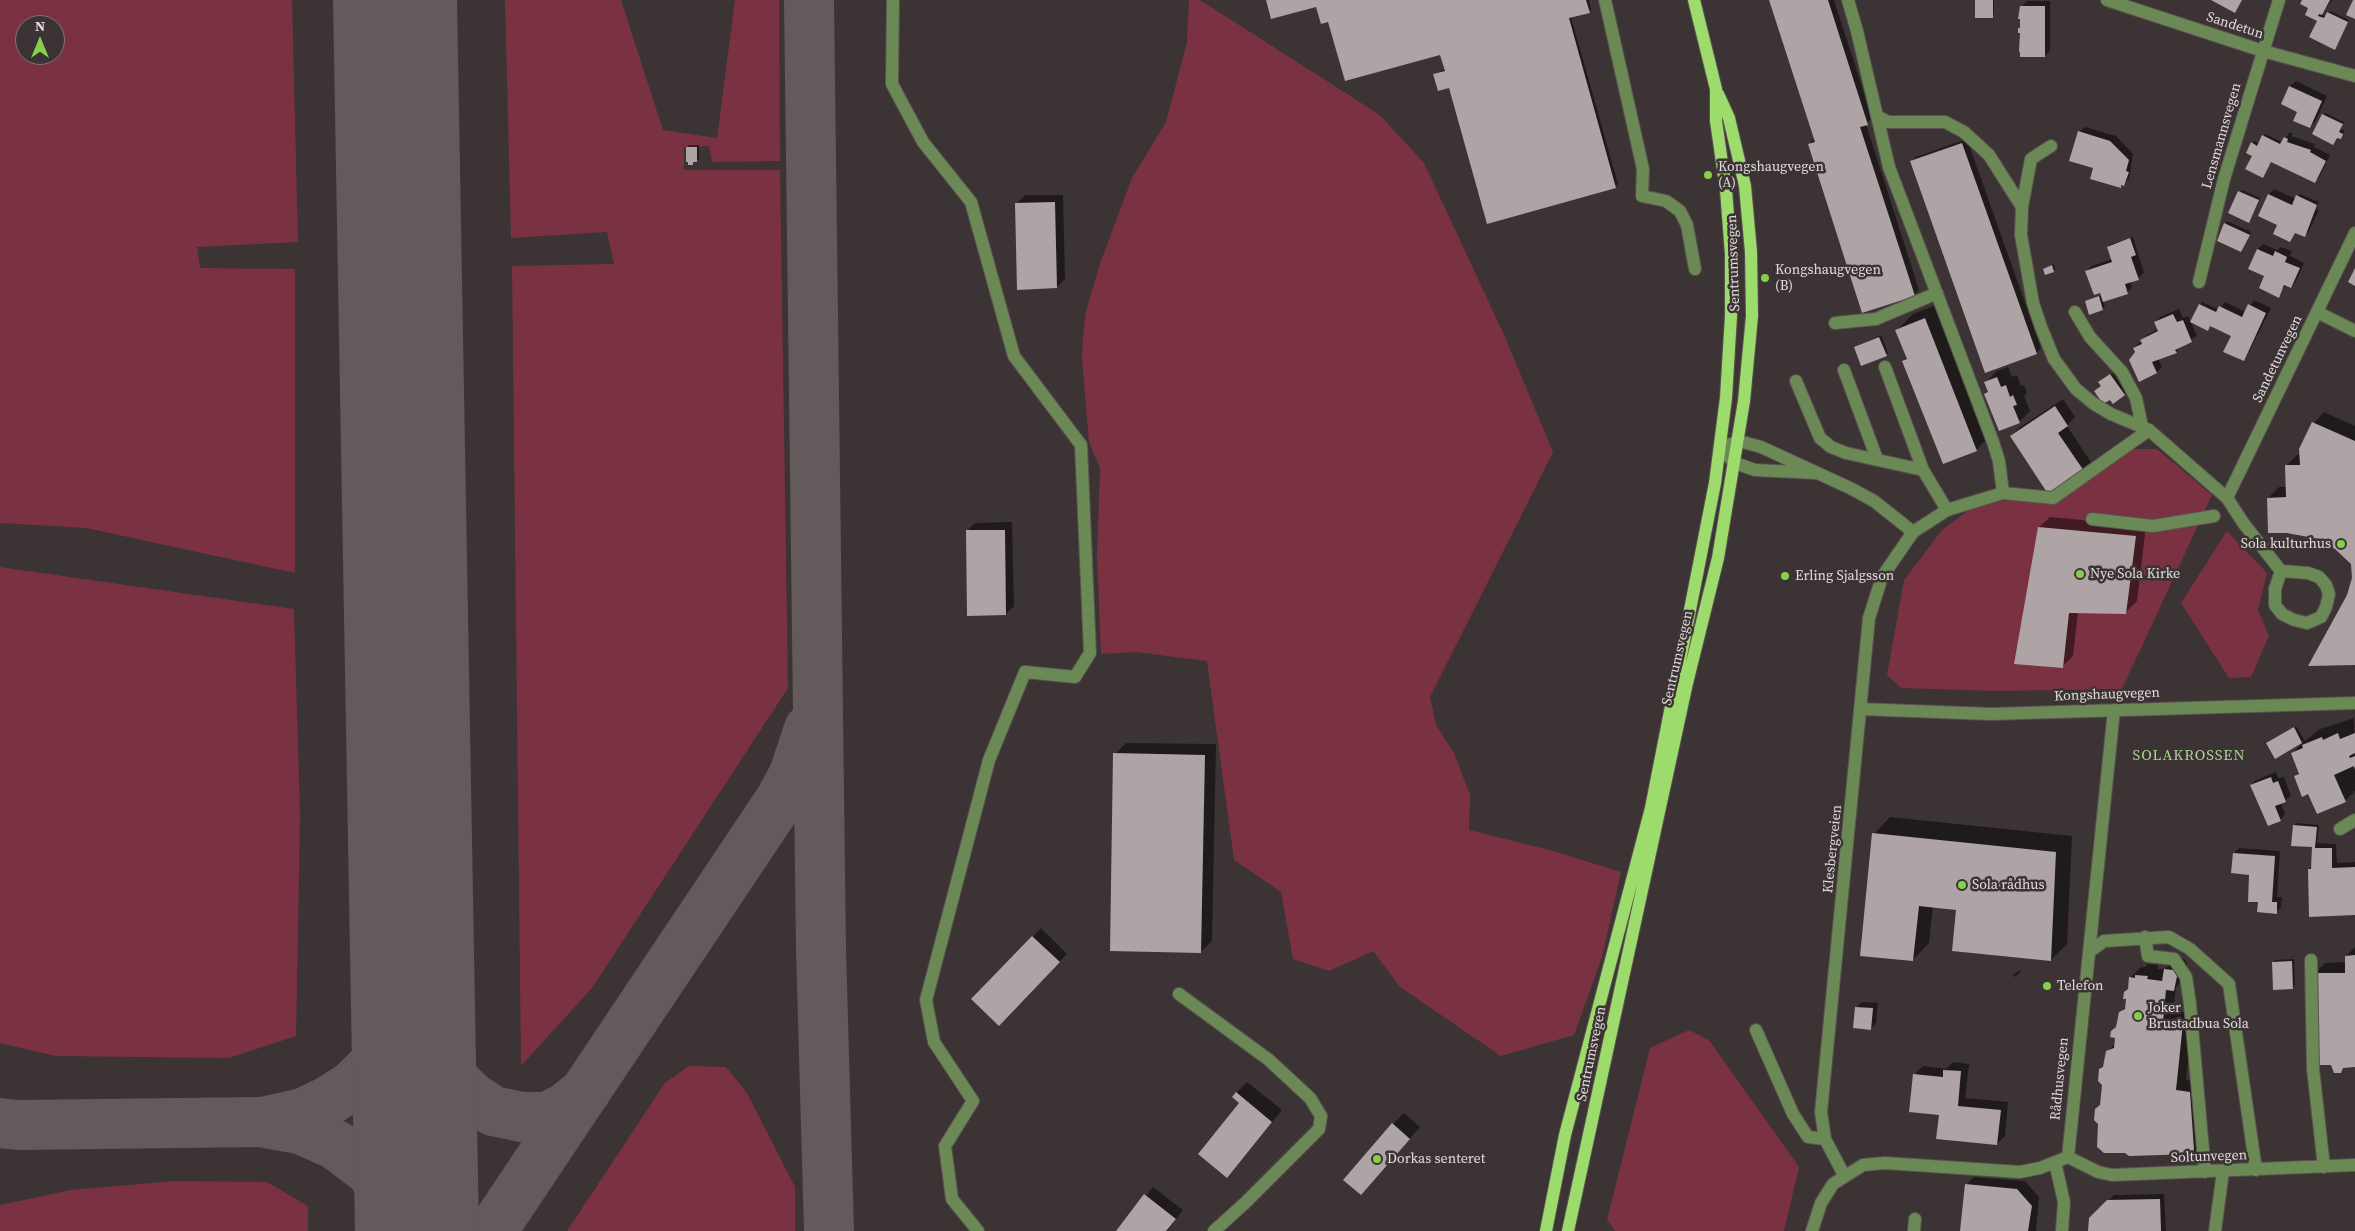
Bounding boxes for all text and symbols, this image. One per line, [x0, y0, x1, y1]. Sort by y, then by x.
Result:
street label: Sandetun [2204, 9, 2266, 43]
north arrow [15, 15, 65, 65]
text: N [35, 16, 45, 36]
street label: Lensmannsvegen [2199, 81, 2245, 191]
place label: Kongshaugvegen (A) [1718, 159, 1824, 192]
marker: Kongshaugvegen (A) [1702, 169, 1714, 181]
street label: Sentrumsvegen [1724, 214, 1744, 312]
place label: Kongshaugvegen (B) [1775, 262, 1881, 294]
marker: Kongshaugvegen (B) [1759, 272, 1771, 284]
street label: Sandetunvegen [2250, 313, 2306, 405]
place label: Sola kulturhus [2241, 536, 2331, 552]
marker: Sola kulturhus [2335, 538, 2347, 550]
place label: Nye Sola Kirke [2090, 566, 2180, 582]
place label: Erling Sjalgsson [1795, 568, 1894, 584]
marker: Nye Sola Kirke [2074, 568, 2086, 580]
marker: Erling Sjalgsson [1779, 570, 1791, 582]
street label: Sentrumsvegen [1659, 609, 1697, 707]
street label: Kongshaugvegen [2054, 685, 2160, 705]
district label: SOLAKROSSEN [2131, 747, 2247, 765]
street label: Klesbergveien [1820, 804, 1846, 894]
place label: Sola rådhus [1972, 877, 2045, 893]
marker: Sola rådhus [1956, 879, 1968, 891]
place label: Telefon [2057, 978, 2104, 994]
marker: Telefon [2041, 980, 2053, 992]
place label: Joker Brustadbua Sola [2148, 1000, 2249, 1032]
street label: Sentrumsvegen [1574, 1005, 1610, 1103]
marker: Joker Brustadbua Sola [2132, 1010, 2144, 1022]
street label: Rådhusvegen [2047, 1037, 2073, 1121]
street label: Soltunvegen [2171, 1147, 2247, 1167]
place label: Dorkas senteret [1387, 1151, 1485, 1167]
marker: Dorkas senteret [1371, 1153, 1383, 1165]

